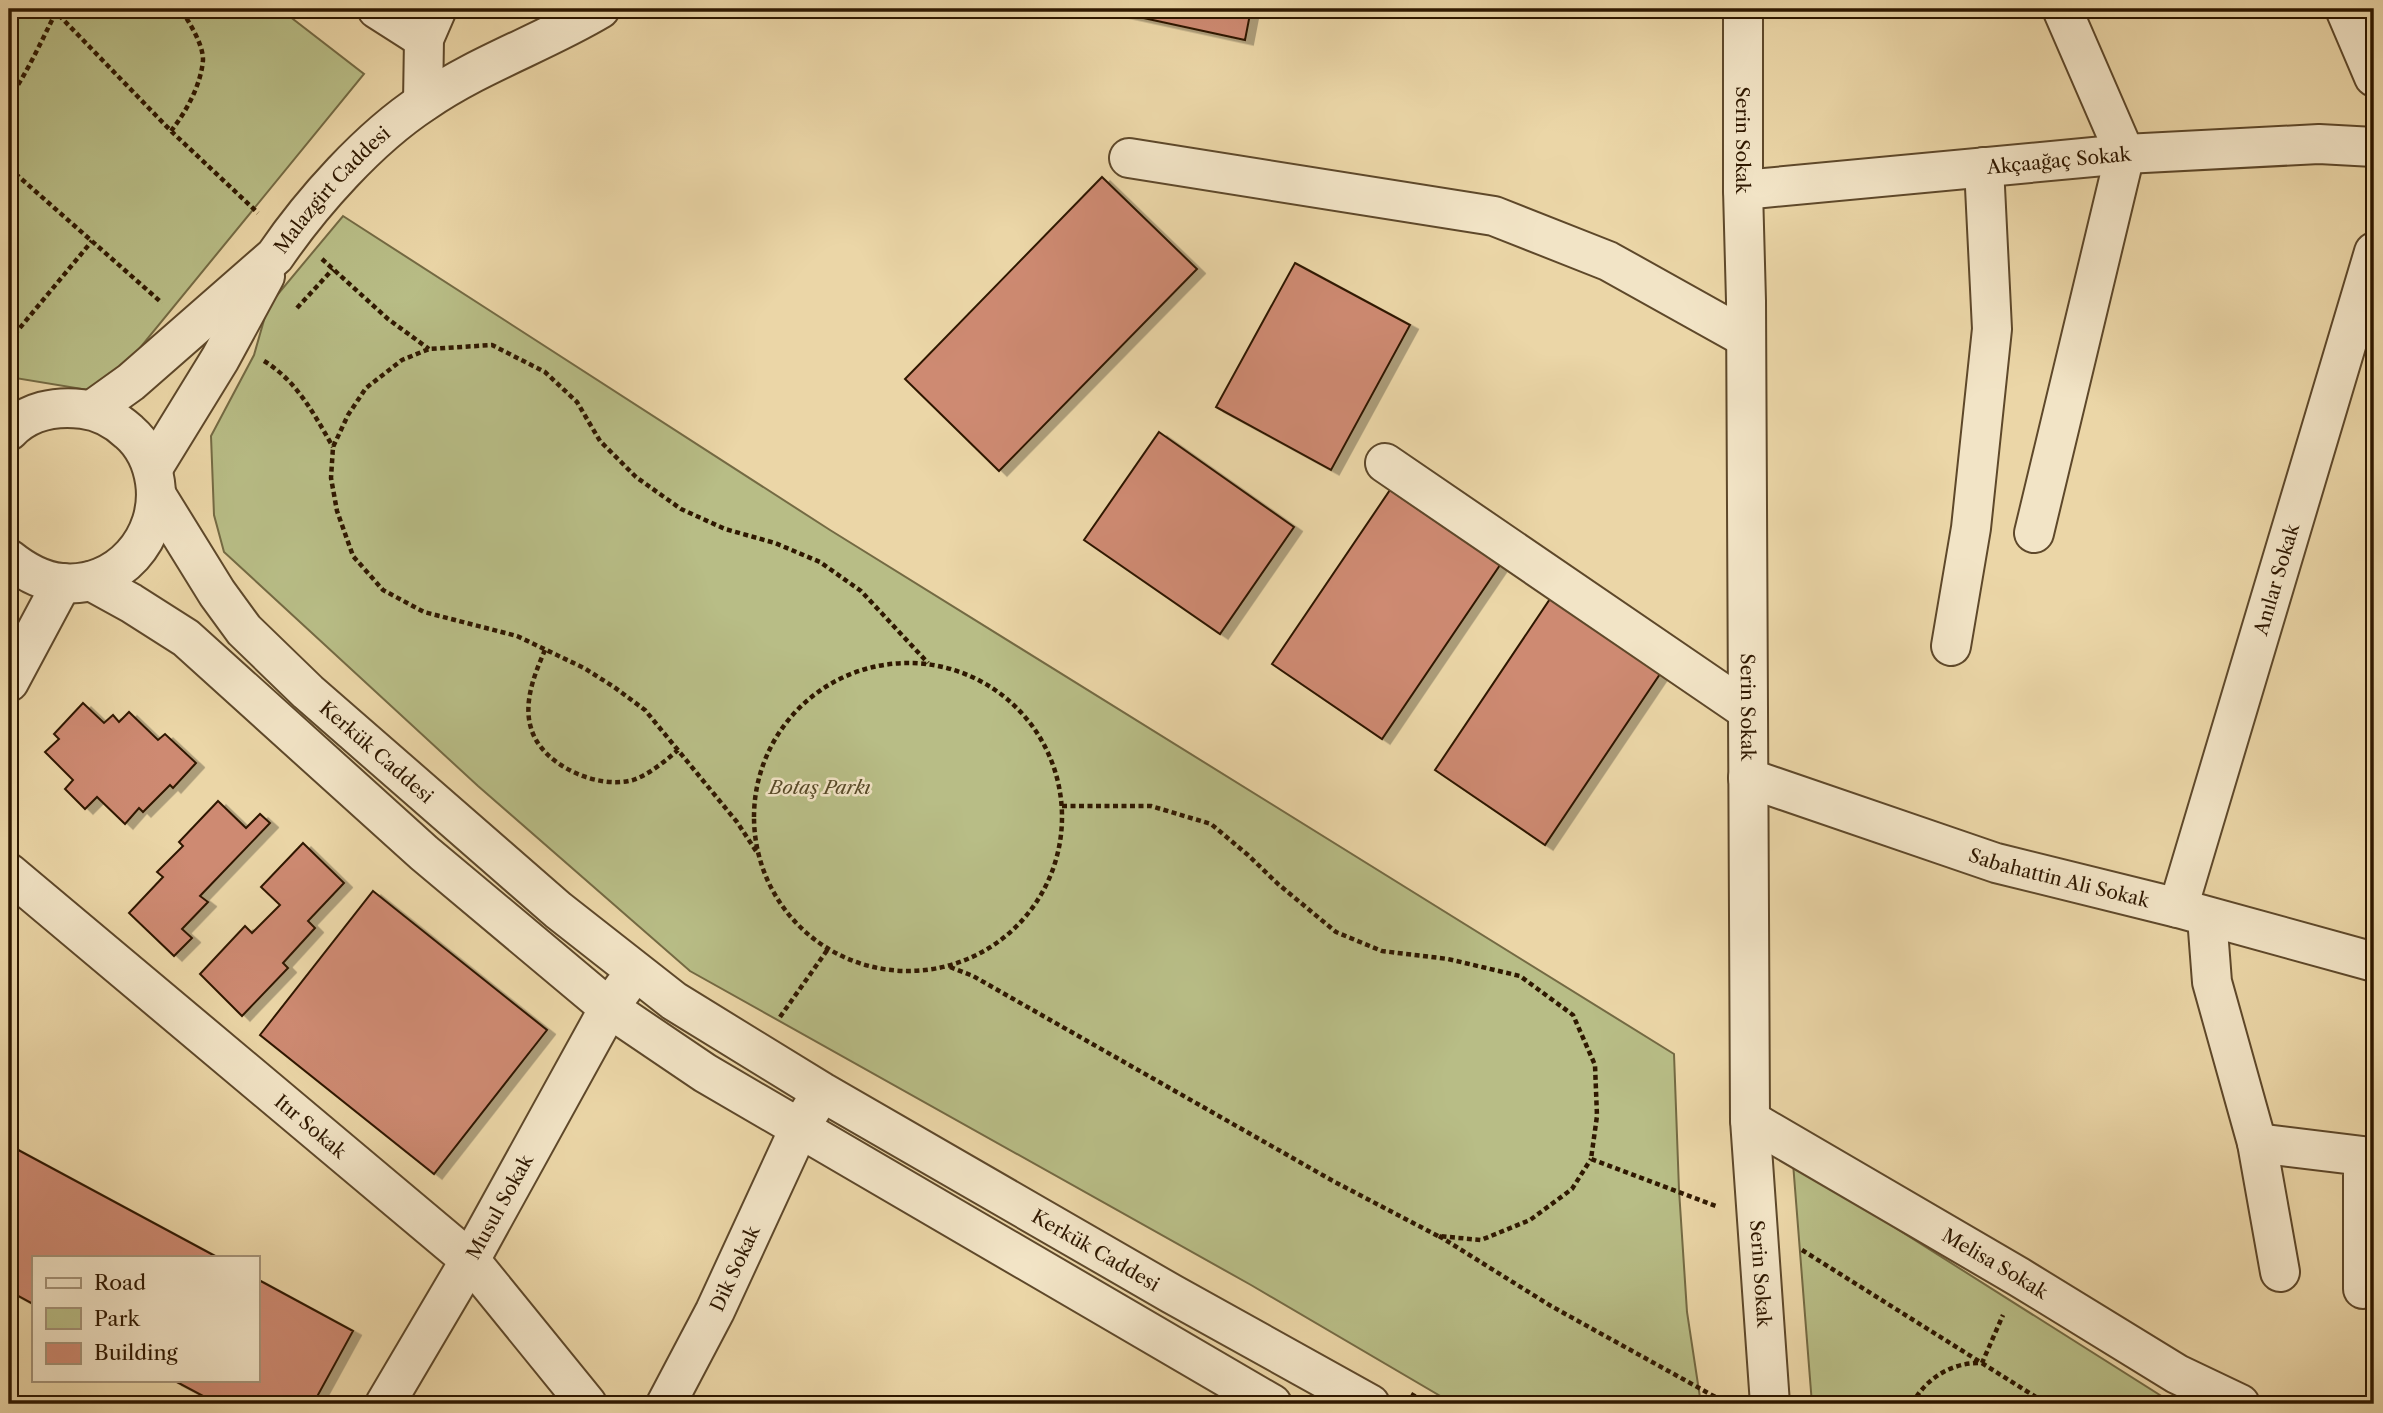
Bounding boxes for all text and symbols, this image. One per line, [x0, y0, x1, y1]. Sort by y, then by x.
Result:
street label: Serin Sokak [1731, 86, 1754, 195]
street label: Malazgirt Caddesi [269, 121, 395, 258]
street label: Akçaağaç Sokak [1985, 142, 2133, 179]
street label: Anılar Sokak [2249, 520, 2304, 639]
street label: Serin Sokak [1736, 653, 1759, 762]
street label: Kerkük Caddesi [315, 696, 438, 808]
park label: Botaş Parkı [767, 776, 871, 799]
street label: Sabahattin Ali Sokak [1966, 844, 2153, 913]
street label: Itır Sokak [270, 1090, 352, 1164]
street label: Musul Sokak [462, 1150, 538, 1263]
street label: Kerkük Caddesi [1028, 1205, 1164, 1296]
street label: Serin Sokak [1745, 1219, 1776, 1329]
street label: Dik Sokak [705, 1221, 765, 1315]
street label: Melisa Sokak [1938, 1224, 2053, 1304]
legend [32, 1256, 259, 1382]
text: Road [94, 1270, 146, 1295]
text: Park [94, 1306, 140, 1331]
text: Building [94, 1340, 179, 1365]

